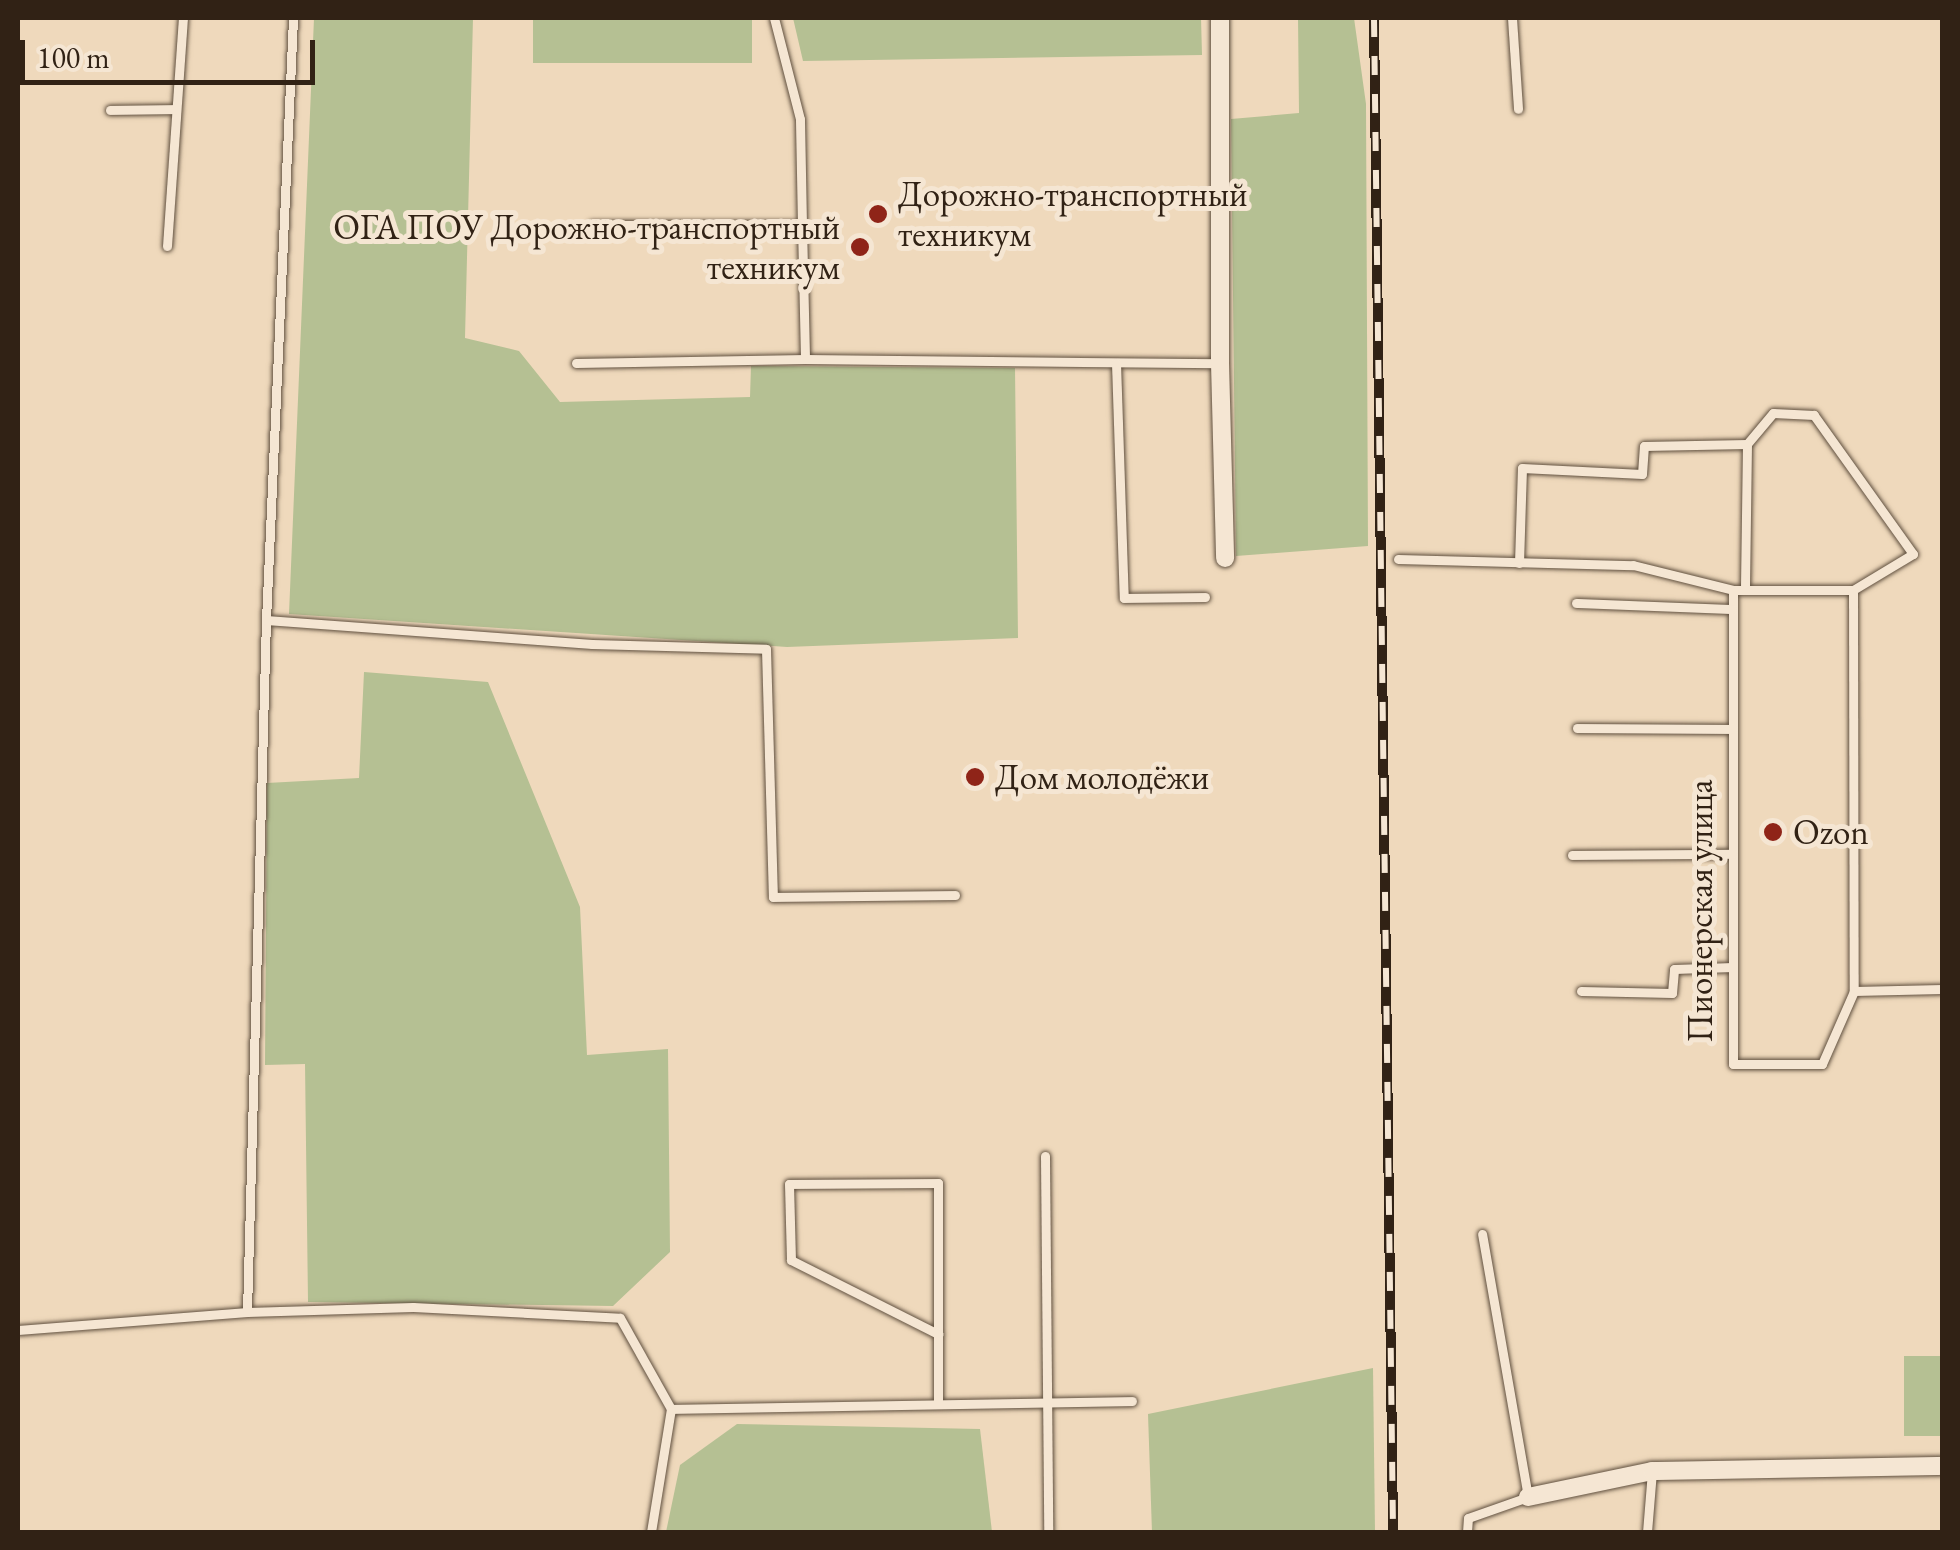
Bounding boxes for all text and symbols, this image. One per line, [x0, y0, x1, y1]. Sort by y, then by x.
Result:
scale bar [25, 20, 320, 82]
text: 100 m [37, 38, 110, 77]
place label: Дорожно-транспортный техникум [898, 173, 1248, 255]
marker: Дорожно-транспортный техникум [867, 203, 889, 225]
place label: ОГА ПОУ Дорожно-транспортный техникум [333, 206, 840, 288]
marker: ОГА ПОУ Дорожно-транспортный техникум [849, 236, 871, 258]
place label: Дом молодёжи [995, 756, 1209, 798]
marker: Дом молодёжи [964, 766, 986, 788]
street label: Пионерская улица [1679, 779, 1721, 1043]
place label: Ozon [1793, 811, 1869, 853]
marker: Ozon [1762, 821, 1784, 843]

